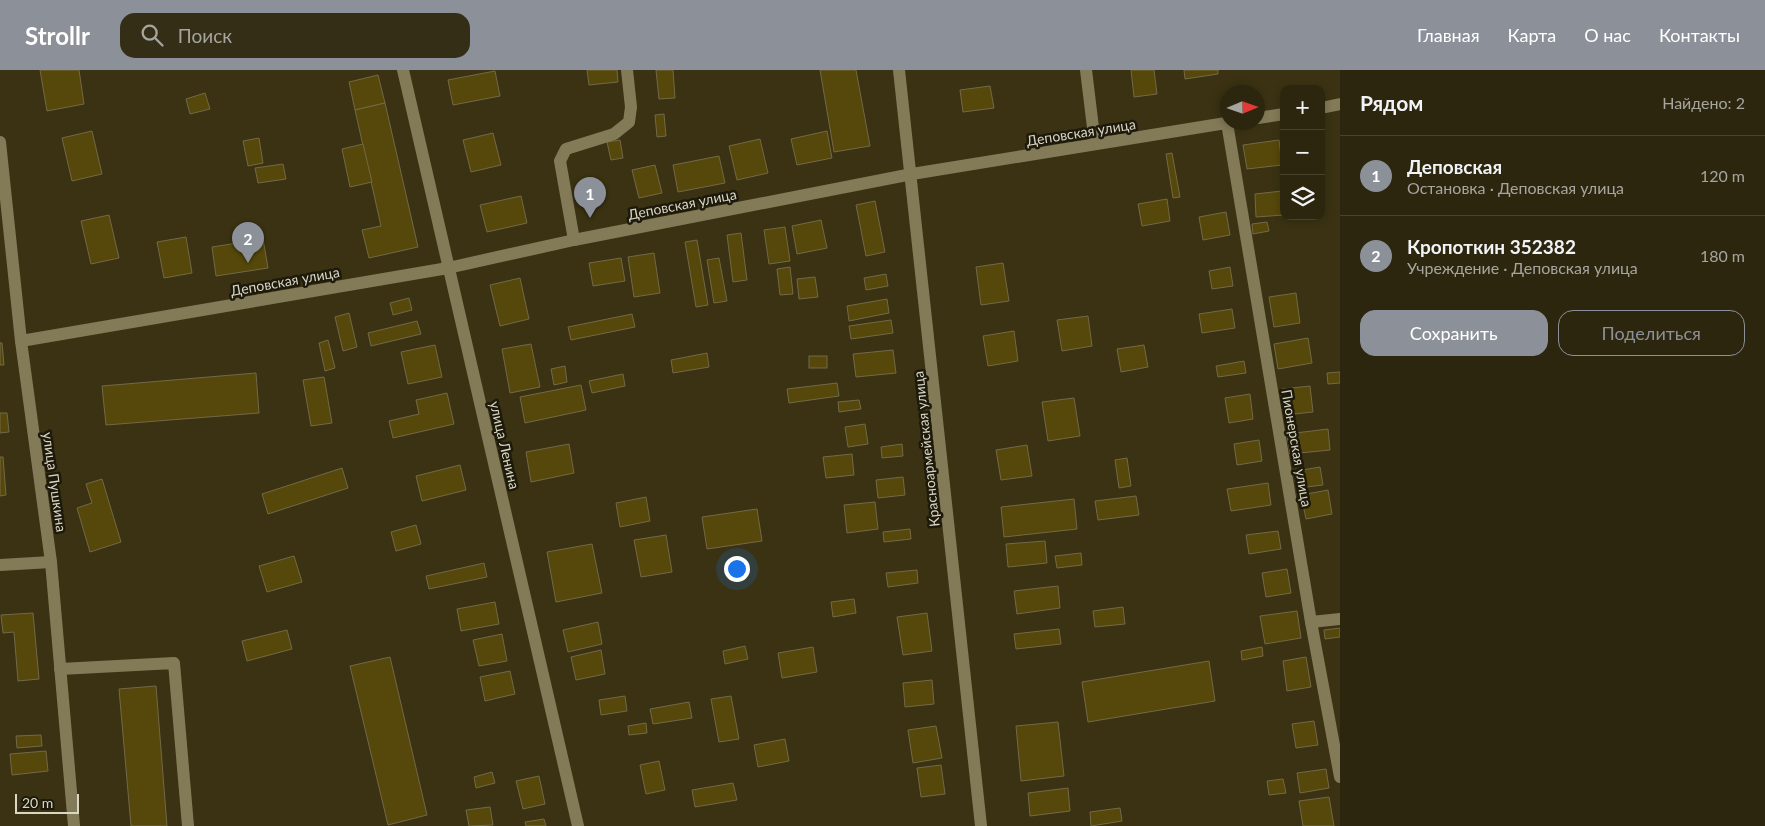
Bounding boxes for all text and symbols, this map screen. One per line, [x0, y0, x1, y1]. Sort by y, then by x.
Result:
search box [120, 13, 470, 58]
text: Strollr [25, 21, 90, 50]
icon: search [138, 21, 166, 49]
text: Поиск [178, 24, 232, 47]
text: Главная [1417, 24, 1480, 46]
text: Карта [1508, 24, 1556, 46]
text: О нас [1584, 24, 1631, 46]
text: Контакты [1659, 24, 1740, 46]
north arrow [1220, 85, 1265, 130]
map controls [1280, 85, 1325, 220]
button: + [1280, 85, 1325, 130]
text: Рядом [1360, 90, 1423, 115]
text: Найдено: 2 [1662, 93, 1745, 112]
street label: Деповская улица [1025, 115, 1137, 149]
button: − [1280, 130, 1325, 175]
text: Деповская [1407, 155, 1502, 178]
text: 1 [1371, 166, 1381, 185]
text: 120 m [1700, 166, 1745, 185]
button: layers [1280, 175, 1325, 220]
pin: 1 [574, 177, 606, 218]
text: Остановка · Деповская улица [1407, 178, 1624, 197]
street label: Деповская улица [626, 185, 738, 223]
pin: 2 [232, 222, 264, 263]
text: Кропоткин 352382 [1407, 235, 1576, 258]
text: 2 [1371, 246, 1381, 265]
text: 180 m [1700, 246, 1745, 265]
text: Учреждение · Деповская улица [1407, 258, 1638, 277]
street label: Деповская улица [229, 263, 341, 299]
button: Сохранить [1360, 310, 1548, 356]
button: Поделиться [1558, 310, 1745, 356]
street label: Красноармейская улица [909, 370, 943, 528]
street label: Пионерская улица [1278, 388, 1316, 508]
street label: улица Ленина [487, 399, 523, 491]
street label: улица Пушкина [40, 431, 70, 533]
your location [724, 556, 750, 582]
scale bar [15, 791, 79, 814]
text: 20 m [22, 794, 53, 811]

